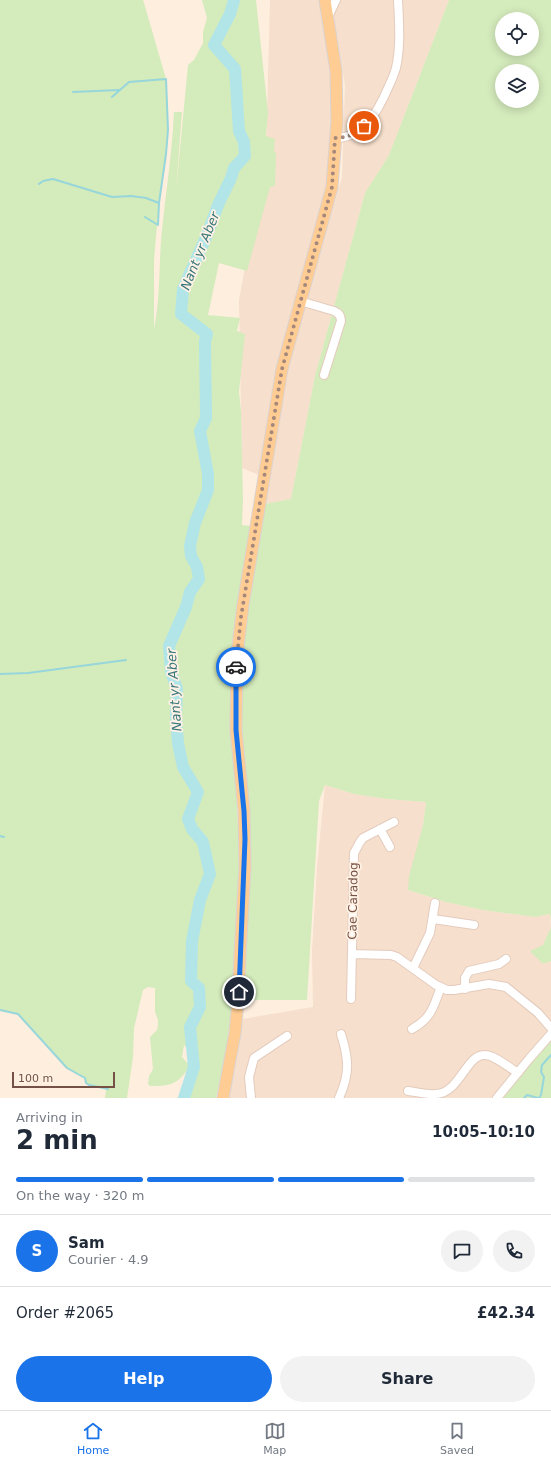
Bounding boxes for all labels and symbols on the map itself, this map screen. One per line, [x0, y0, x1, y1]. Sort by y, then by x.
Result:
pin [347, 109, 381, 143]
water label: Nant yr Aber [178, 208, 223, 292]
water label: Nant yr Aber [164, 647, 184, 732]
courier [216, 647, 256, 687]
street label: Cae Caradog [345, 862, 361, 940]
pin [222, 975, 256, 1009]
scale bar [12, 1070, 115, 1089]

